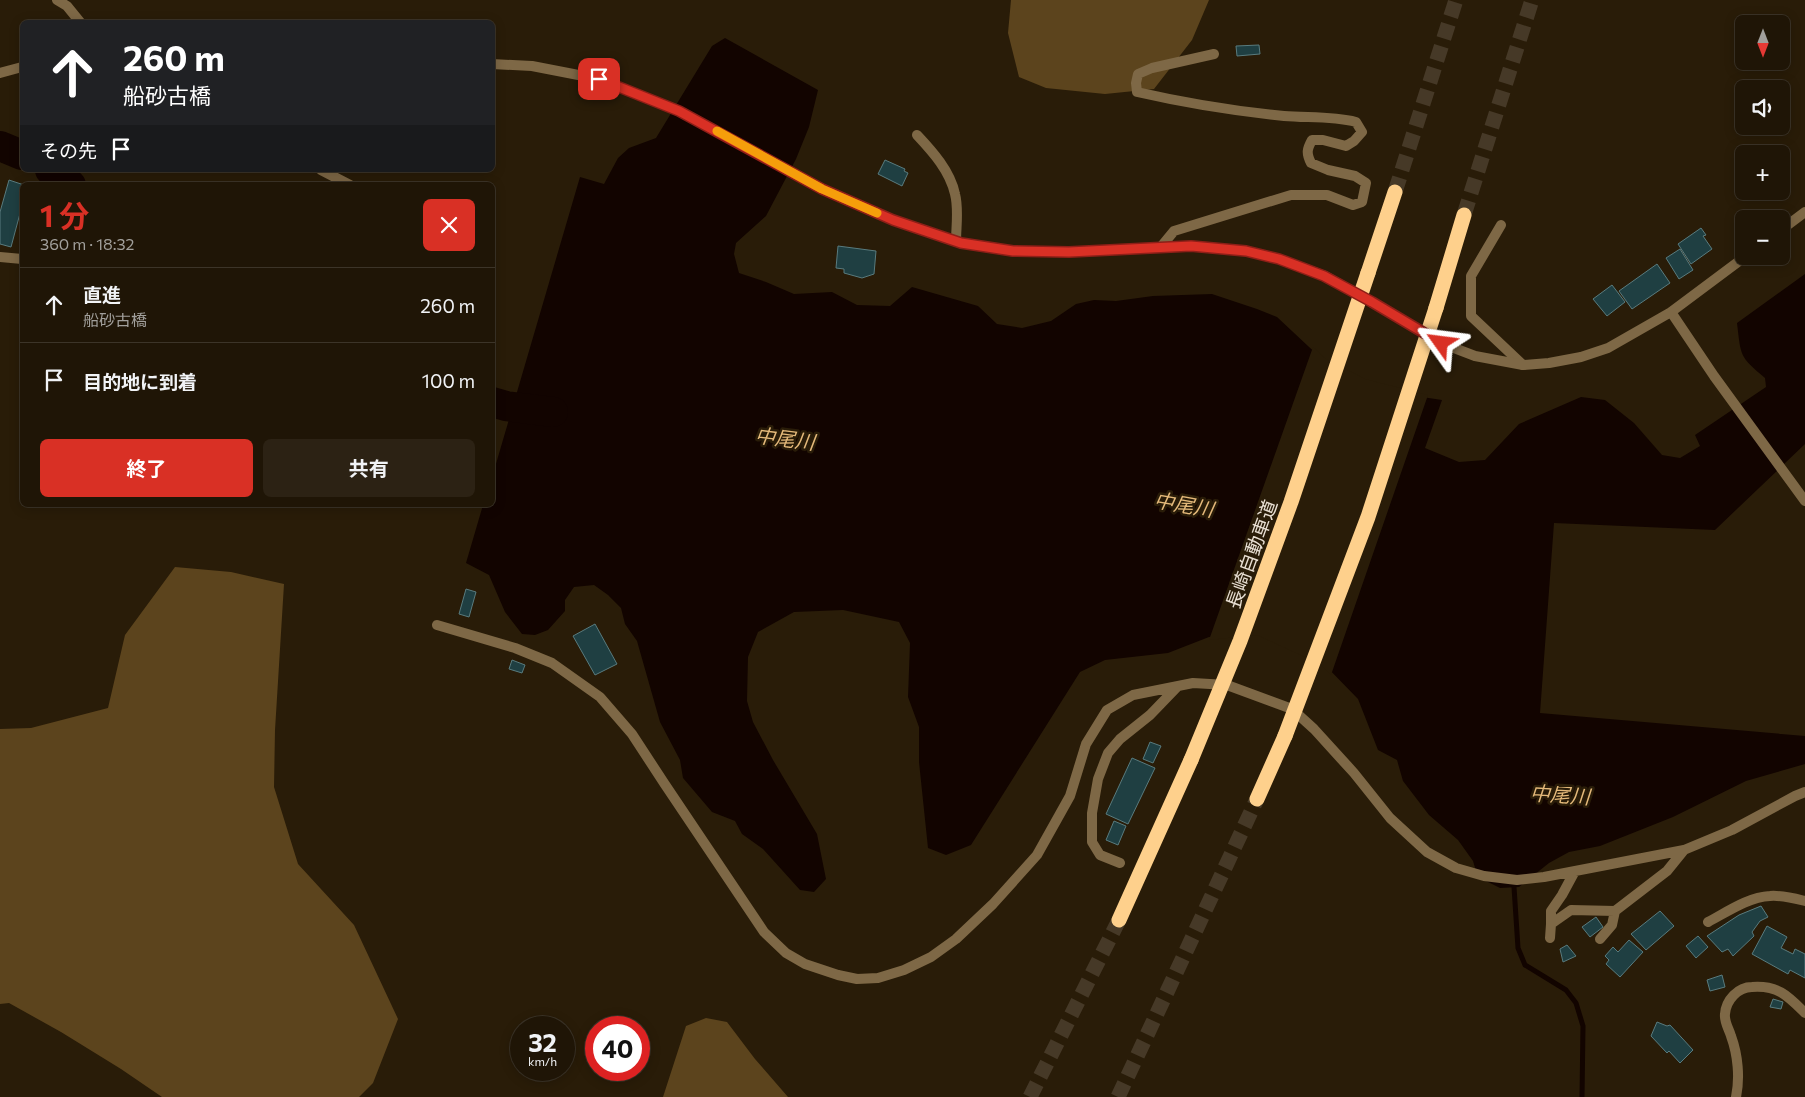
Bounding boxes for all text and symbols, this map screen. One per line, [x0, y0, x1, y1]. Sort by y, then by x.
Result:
north arrow [1735, 15, 1790, 70]
map controls [1735, 15, 1790, 265]
text: 260 m [123, 35, 225, 78]
icon: ahead [40, 40, 105, 105]
pin [578, 58, 620, 100]
icon: arrive [585, 65, 613, 93]
button: sound [1735, 80, 1790, 135]
text: 船砂古橋 [123, 82, 211, 109]
icon: arrive [107, 135, 135, 163]
text: その先 [40, 139, 97, 162]
button: + [1735, 145, 1790, 200]
text: 1 分 [40, 196, 89, 233]
button: close [423, 199, 475, 251]
button: − [1735, 210, 1790, 265]
text: 360 m · 18:32 [40, 234, 135, 253]
text: 直進 [83, 283, 121, 306]
icon: ahead [40, 291, 68, 319]
text: 260 m [420, 294, 475, 317]
text: 船砂古橋 [83, 310, 147, 329]
position arrow [1414, 316, 1466, 368]
icon: arrive [40, 366, 68, 394]
text: 100 m [422, 369, 475, 392]
text: 目的地に到着 [83, 370, 197, 393]
water label: 中尾川 [754, 422, 818, 454]
button: 終了 [40, 439, 253, 497]
button: 共有 [263, 439, 475, 497]
water label: 中尾川 [1152, 487, 1218, 521]
street label: 長崎自動車道 [1221, 496, 1281, 612]
water label: 中尾川 [1529, 780, 1593, 808]
speed limit sign: 40 [585, 1016, 650, 1081]
text: 32 [528, 1027, 557, 1057]
text: km/h [528, 1054, 557, 1068]

